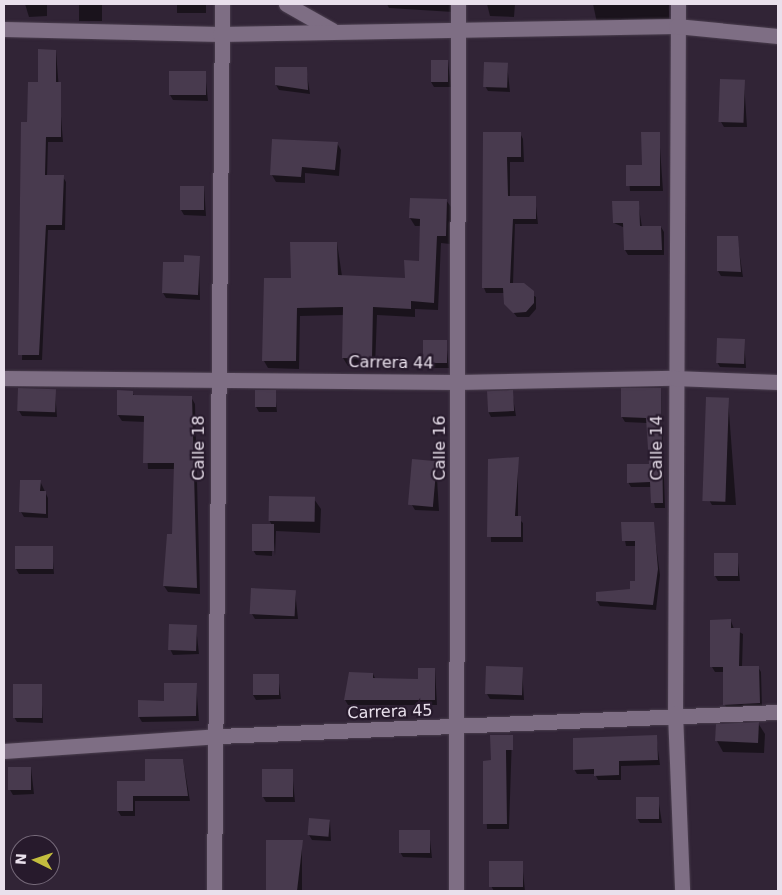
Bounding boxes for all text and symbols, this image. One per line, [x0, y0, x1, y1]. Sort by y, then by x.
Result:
street label: Carrera 44 [348, 353, 434, 373]
street label: Calle 18 [189, 415, 209, 481]
street label: Calle 16 [430, 415, 450, 481]
street label: Calle 14 [647, 415, 667, 481]
street label: Carrera 45 [347, 701, 433, 723]
north arrow [10, 835, 60, 885]
text: N [13, 853, 29, 865]

